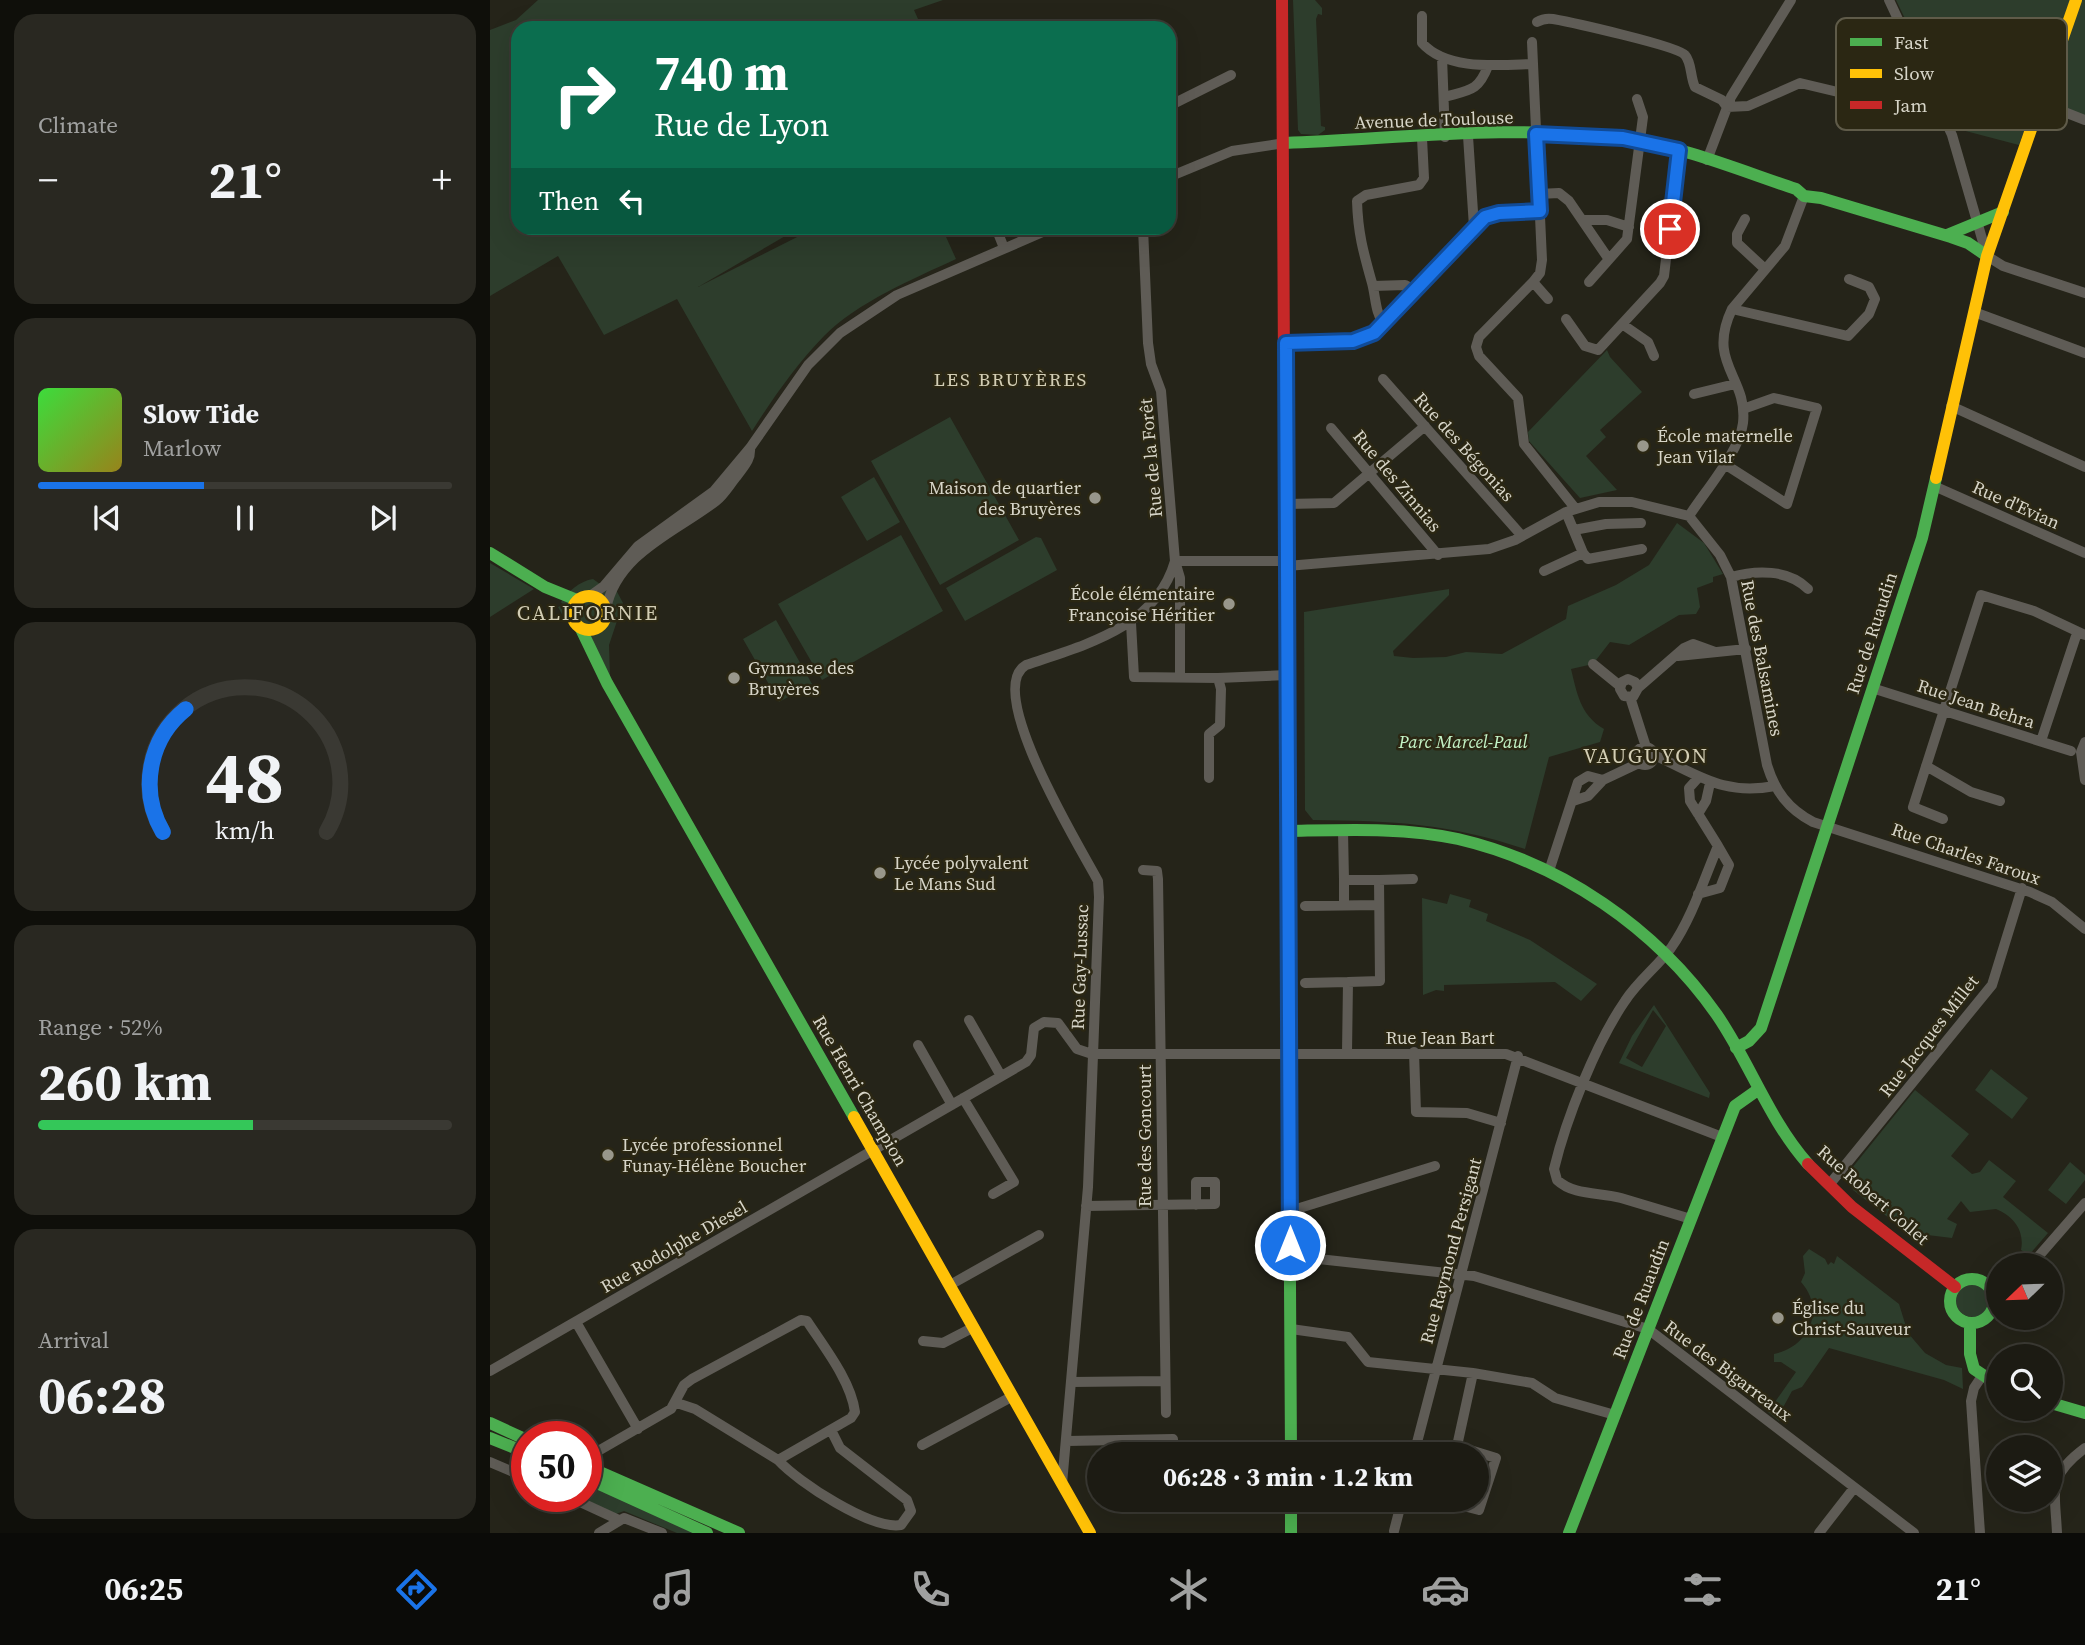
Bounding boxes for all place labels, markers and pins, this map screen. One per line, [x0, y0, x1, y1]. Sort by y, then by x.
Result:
pin [1640, 199, 1700, 259]
place label: École maternelle Jean Vilar [1656, 423, 1793, 469]
marker: École maternelle Jean Vilar [1635, 438, 1651, 454]
place label: Maison de quartier des Bruyères [929, 475, 1081, 521]
marker: Maison de quartier des Bruyères [1087, 490, 1103, 506]
place label: École élémentaire Françoise Héritier [1068, 581, 1215, 627]
marker: École élémentaire Françoise Héritier [1221, 596, 1237, 612]
place label: Gymnase des Bruyères [748, 655, 854, 701]
marker: Gymnase des Bruyères [726, 670, 742, 686]
place label: Lycée polyvalent Le Mans Sud [894, 850, 1028, 896]
marker: Lycée polyvalent Le Mans Sud [872, 865, 888, 881]
place label: Lycée professionnel Funay-Hélène Boucher [622, 1132, 807, 1178]
marker: Lycée professionnel Funay-Hélène Boucher [600, 1147, 616, 1163]
place label: Église du Christ-Sauveur [1792, 1295, 1911, 1341]
marker: Église du Christ-Sauveur [1770, 1310, 1786, 1326]

